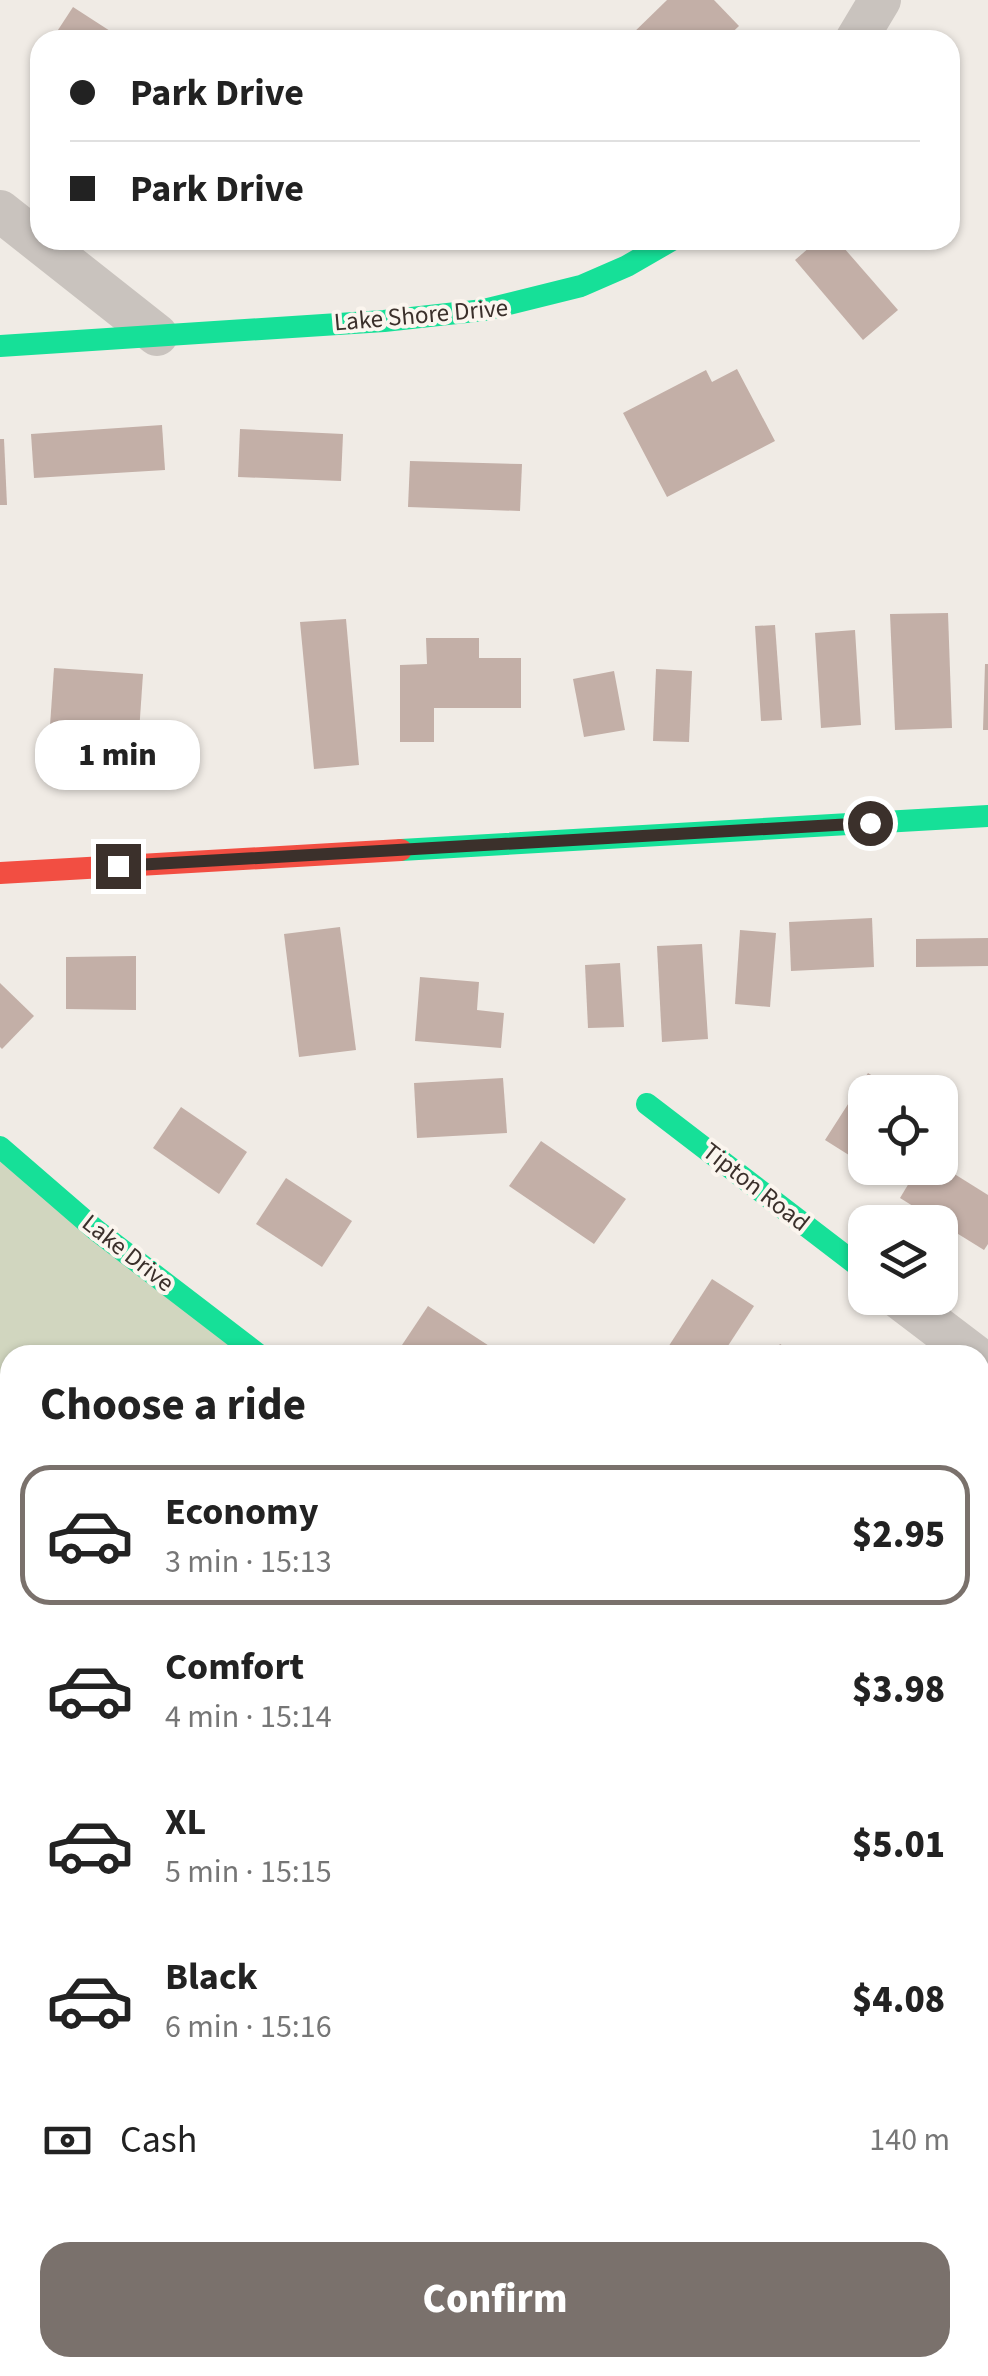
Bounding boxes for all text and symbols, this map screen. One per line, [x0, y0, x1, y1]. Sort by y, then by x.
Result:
text: Park Drive [130, 66, 304, 120]
text: Park Drive [130, 162, 304, 216]
street label: Lake Shore Drive [332, 289, 510, 341]
callout: 1 min [36, 721, 200, 791]
text: 1 min [78, 732, 157, 778]
route start [848, 801, 893, 846]
route end [96, 844, 141, 889]
map controls [848, 1075, 958, 1315]
button: locate [848, 1075, 958, 1185]
street label: Tipton Road [695, 1134, 817, 1240]
street label: Lake Drive [74, 1205, 182, 1301]
button: layers [848, 1205, 958, 1315]
text: Choose a ride [40, 1373, 306, 1437]
text: Economy [165, 1485, 318, 1539]
icon: car [45, 1490, 135, 1580]
text: $2.95 [852, 1508, 945, 1562]
text: 3 min · 15:13 [165, 1539, 332, 1585]
text: Comfort [165, 1640, 304, 1694]
icon: car [45, 1645, 135, 1735]
text: $3.98 [852, 1663, 945, 1717]
text: 4 min · 15:14 [165, 1694, 332, 1740]
text: XL [165, 1795, 206, 1849]
icon: car [45, 1800, 135, 1890]
text: $5.01 [852, 1818, 945, 1872]
text: 5 min · 15:15 [165, 1849, 332, 1895]
text: Black [165, 1950, 258, 2004]
icon: car [45, 1955, 135, 2045]
text: $4.08 [852, 1973, 945, 2027]
text: 6 min · 15:16 [165, 2004, 332, 2050]
icon: cash [40, 2113, 95, 2168]
text: Cash [120, 2113, 197, 2167]
text: 140 m [869, 2117, 950, 2163]
button: Confirm [40, 2242, 950, 2357]

